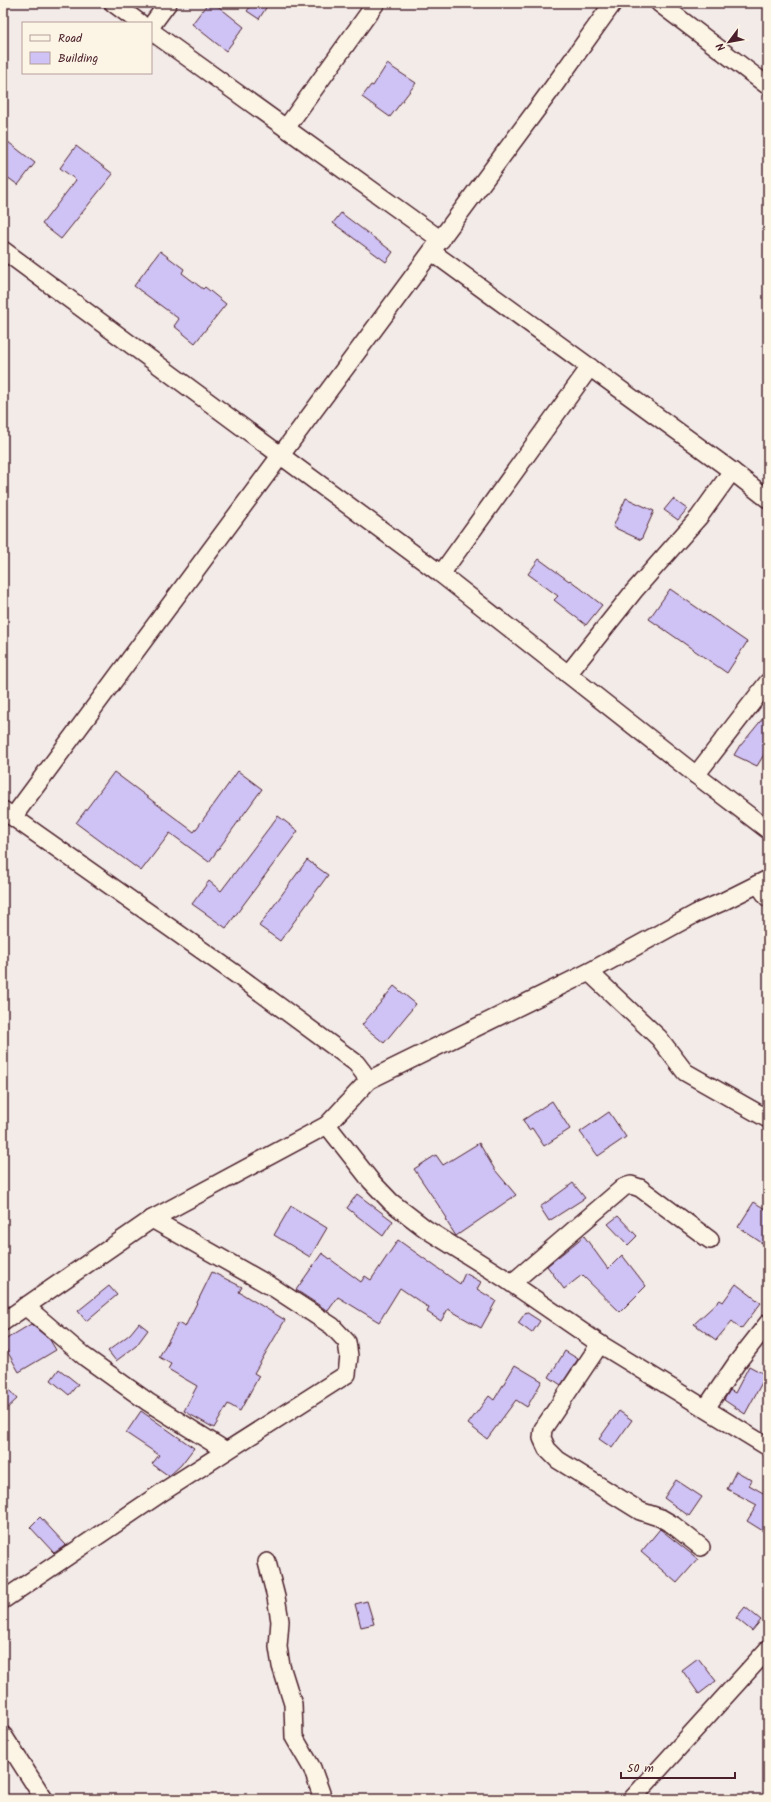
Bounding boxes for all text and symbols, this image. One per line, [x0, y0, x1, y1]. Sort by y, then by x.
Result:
legend [22, 22, 152, 74]
north arrow [709, 22, 749, 62]
text: Road [58, 29, 83, 48]
text: N [712, 39, 731, 54]
text: Building [58, 49, 98, 68]
scale bar [621, 1754, 735, 1780]
text: 50 m [627, 1759, 654, 1778]

